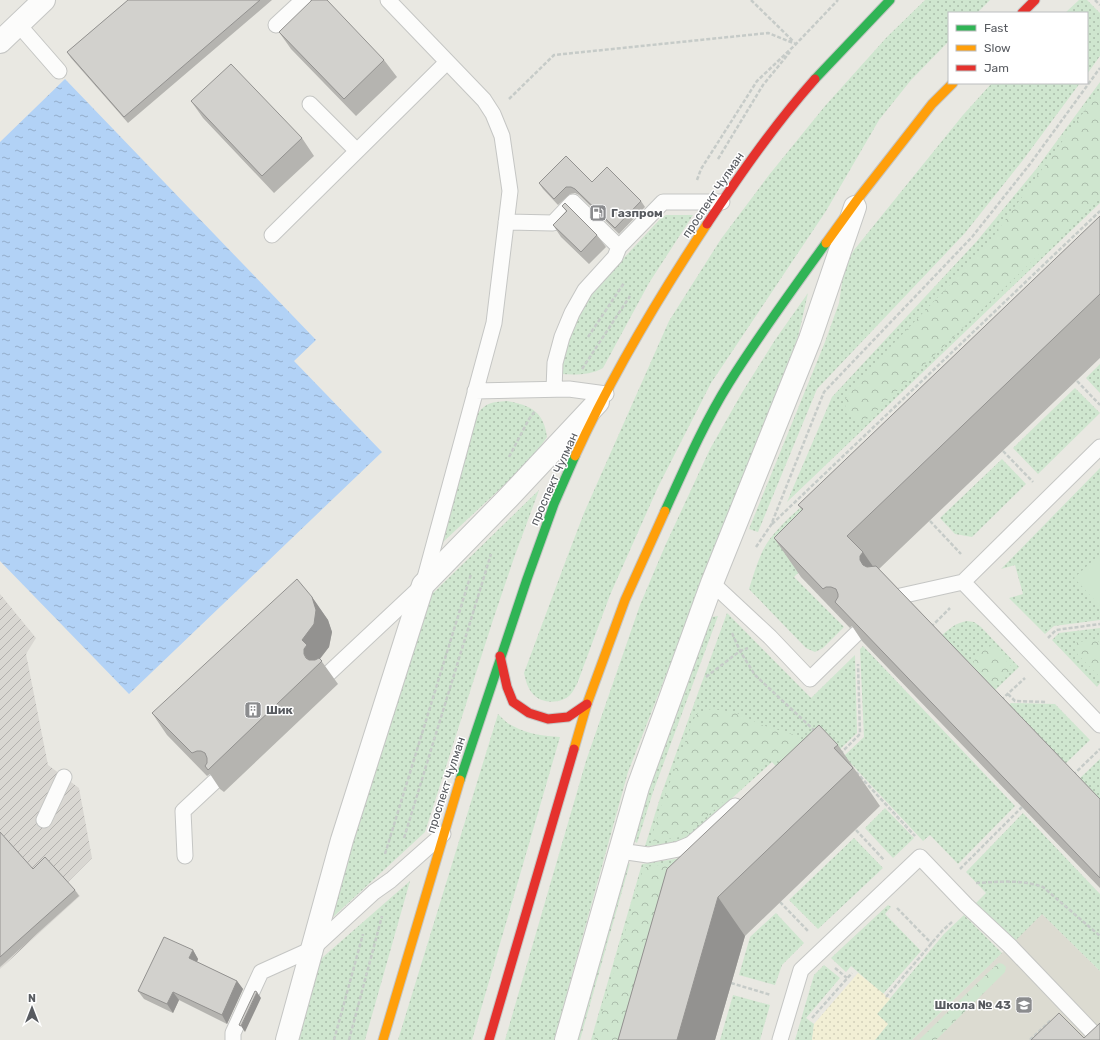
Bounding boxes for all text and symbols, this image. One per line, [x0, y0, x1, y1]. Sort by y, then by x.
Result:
legend [948, 12, 1088, 84]
text: Fast [984, 21, 1008, 35]
text: Slow [984, 41, 1011, 55]
text: Jam [984, 61, 1009, 75]
street label: проспект Чулман [679, 150, 747, 240]
fuel station icon: Газпром [588, 203, 608, 223]
place label: Газпром [611, 206, 663, 220]
street label: проспект Чулман [527, 430, 581, 528]
building icon: Шик [243, 700, 263, 720]
place label: Шик [266, 703, 294, 717]
street label: проспект Чулман [424, 735, 468, 835]
north arrow [12, 988, 52, 1028]
text: N [28, 992, 36, 1005]
school or university icon: Школа № 43 [1014, 995, 1034, 1015]
place label: Школа № 43 [934, 998, 1011, 1012]

